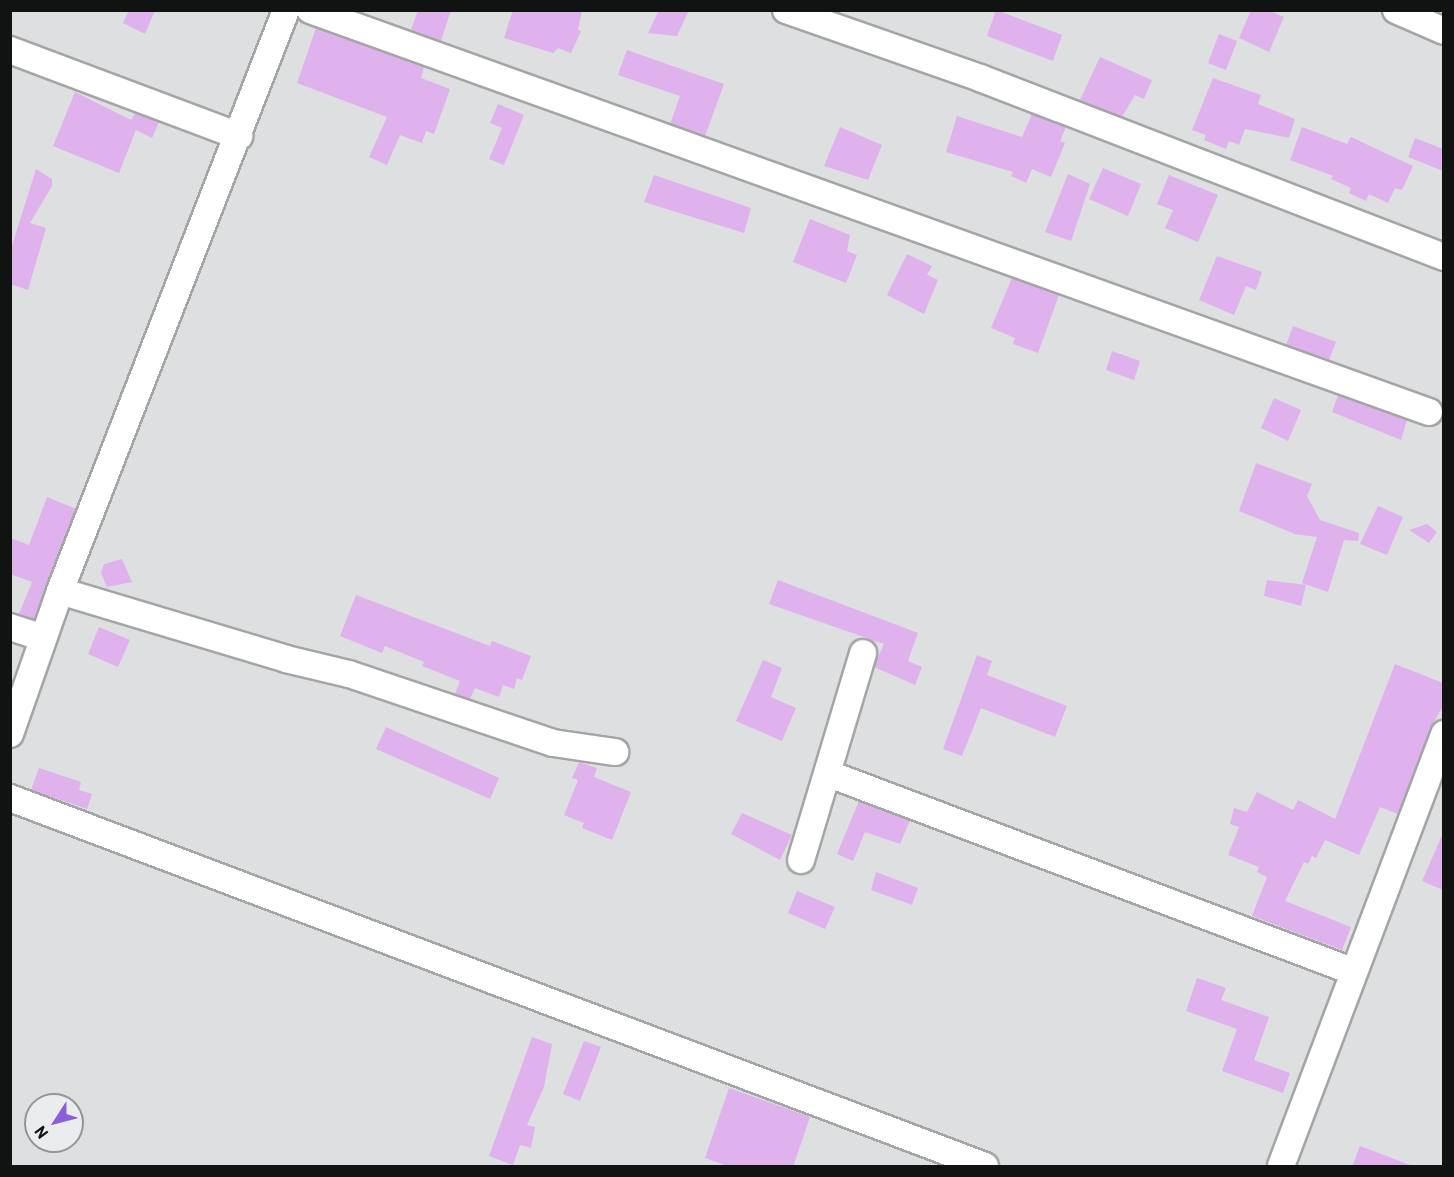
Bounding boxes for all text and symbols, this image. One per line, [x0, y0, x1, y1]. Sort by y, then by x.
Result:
north arrow [24, 1093, 84, 1153]
text: N [30, 1123, 51, 1143]

